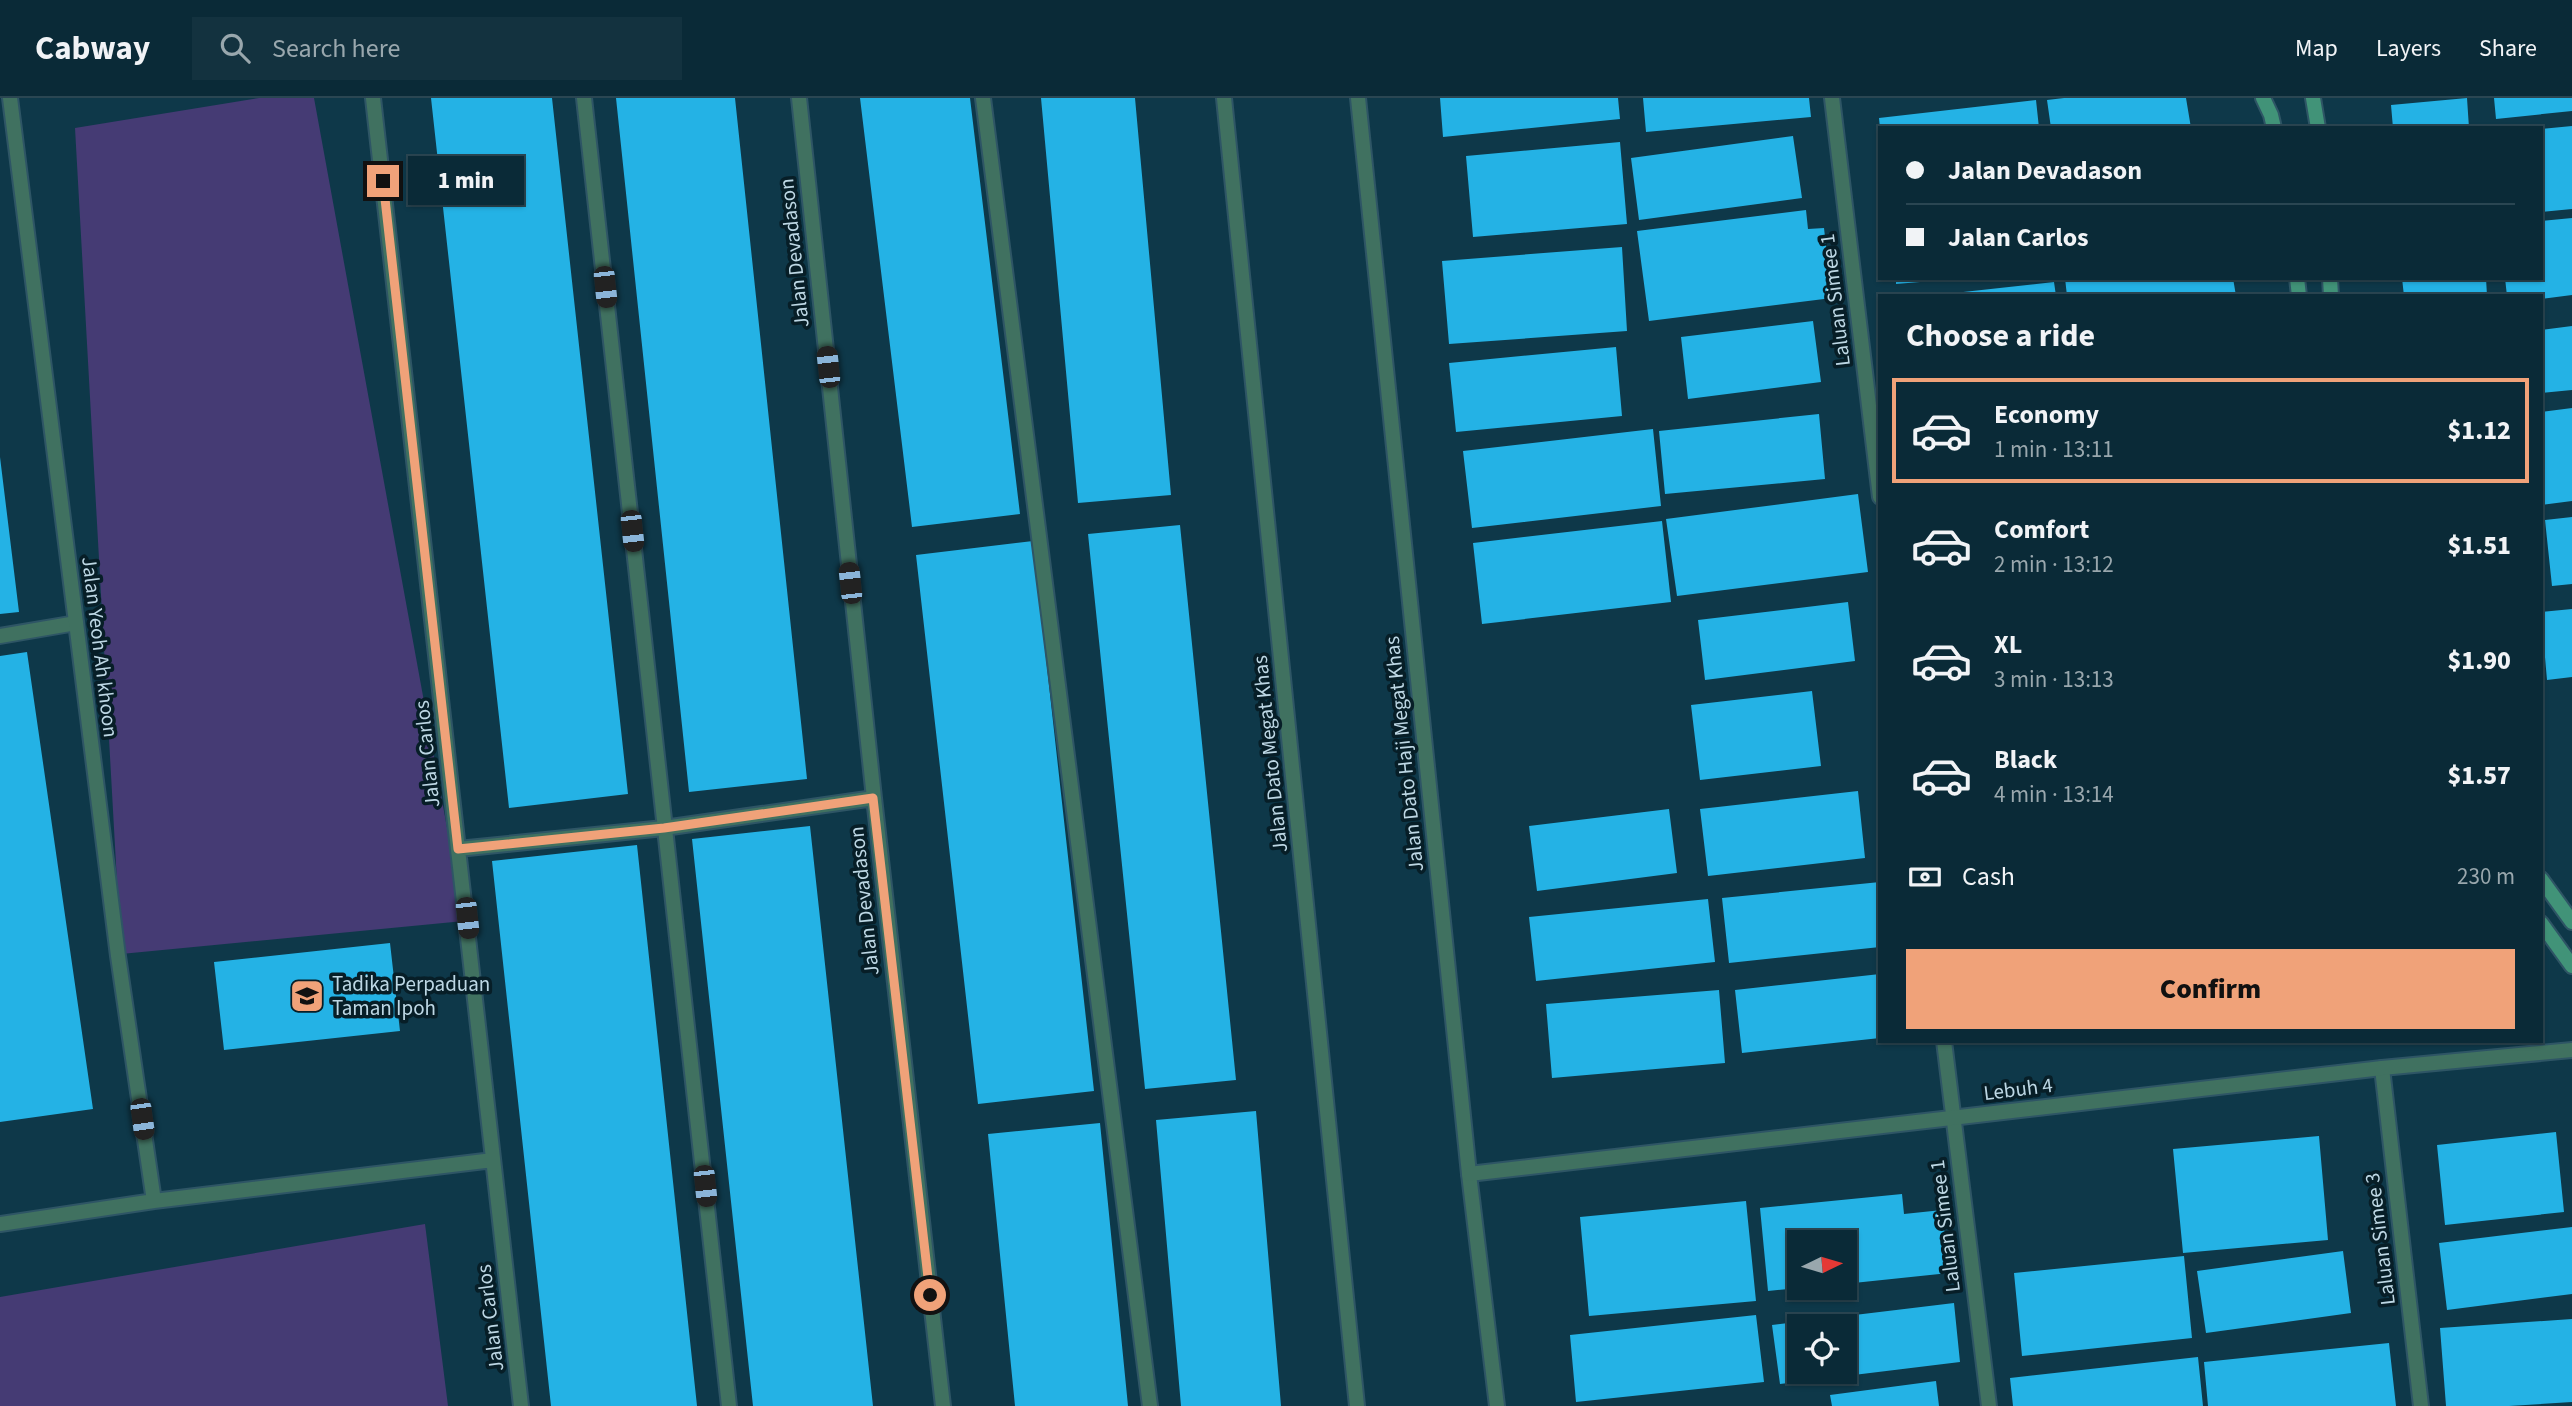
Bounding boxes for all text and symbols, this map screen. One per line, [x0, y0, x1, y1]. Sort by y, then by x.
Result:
search box [192, 17, 682, 80]
text: Cabway [35, 25, 150, 72]
icon: search [216, 29, 254, 67]
text: Search here [272, 30, 400, 67]
text: Map [2295, 31, 2338, 66]
text: Layers [2376, 31, 2441, 66]
text: Share [2479, 31, 2537, 66]
text: Jalan Devadason [1948, 152, 2142, 189]
callout: 1 min [408, 156, 523, 206]
text: 1 min [438, 164, 494, 197]
route end [367, 165, 399, 197]
street label: Jalan Devadason [771, 177, 817, 329]
text: Jalan Carlos [1948, 219, 2089, 256]
street label: Laluan Simee 1 [1812, 232, 1858, 368]
car [593, 265, 618, 309]
text: Choose a ride [1906, 313, 2095, 359]
car [816, 345, 841, 389]
text: Economy [1994, 396, 2099, 433]
icon: car [1910, 399, 1973, 462]
text: $1.12 [2447, 412, 2511, 449]
text: 1 min · 13:11 [1994, 433, 2114, 466]
car [620, 509, 645, 553]
text: Comfort [1994, 511, 2089, 548]
icon: car [1910, 514, 1973, 577]
text: $1.51 [2447, 527, 2511, 564]
text: 2 min · 13:12 [1994, 548, 2114, 581]
street label: Jalan Yeoh Ah khoon [74, 555, 126, 739]
car [838, 561, 863, 605]
text: XL [1994, 626, 2022, 663]
icon: car [1910, 629, 1973, 692]
street label: Jalan Dato Haji Megat Khas [1377, 634, 1431, 873]
text: $1.90 [2447, 642, 2511, 679]
street label: Jalan Dato Megat Khas [1245, 654, 1295, 854]
text: 3 min · 13:13 [1994, 663, 2114, 696]
street label: Jalan Carlos [406, 699, 448, 809]
text: Black [1994, 741, 2057, 778]
icon: car [1910, 744, 1973, 807]
text: $1.57 [2447, 757, 2511, 794]
text: 4 min · 13:14 [1994, 778, 2114, 811]
street label: Jalan Devadason [841, 825, 887, 977]
icon: cash [1906, 858, 1944, 896]
text: Cash [1962, 858, 2015, 895]
text: 230 m [2457, 860, 2515, 893]
car [455, 896, 480, 940]
button: Confirm [1906, 949, 2515, 1029]
place label: Tadika Perpaduan Taman Ipoh [332, 969, 490, 1023]
school or university icon: Tadika Perpaduan Taman Ipoh [288, 977, 326, 1015]
street label: Lebuh 4 [1982, 1070, 2054, 1108]
car [129, 1097, 156, 1141]
street label: Laluan Simee 1 [1922, 1158, 1968, 1294]
car [693, 1164, 718, 1208]
street label: Laluan Simee 3 [2357, 1171, 2403, 1307]
north arrow [1787, 1230, 1857, 1300]
map controls [1787, 1230, 1857, 1384]
street label: Jalan Carlos [469, 1263, 511, 1373]
route start [914, 1279, 946, 1311]
button: locate [1787, 1314, 1857, 1384]

